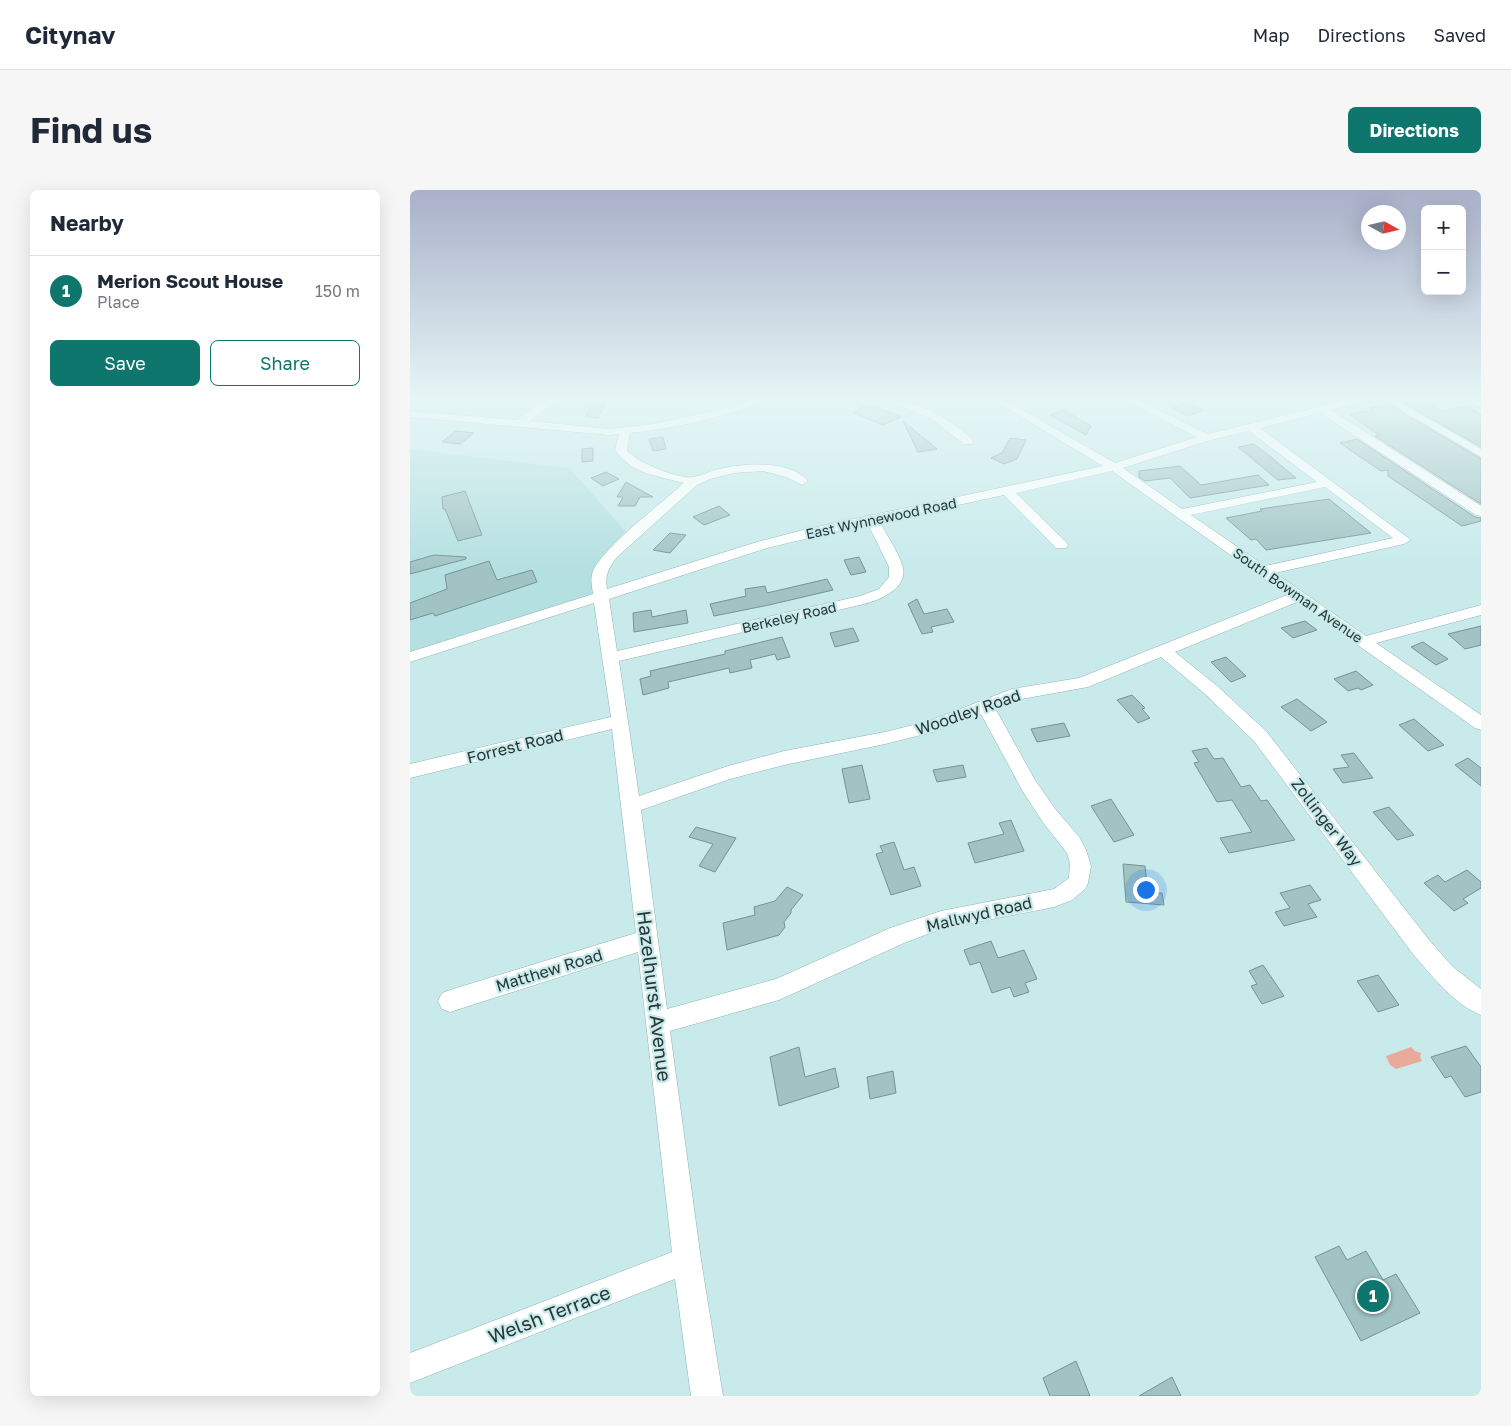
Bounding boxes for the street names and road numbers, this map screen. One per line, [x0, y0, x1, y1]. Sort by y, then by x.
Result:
street label: East Wynnewood Road [804, 494, 958, 542]
street label: South Bowman Avenue [1230, 544, 1366, 646]
street label: Berkeley Road [740, 598, 838, 636]
street label: Woodley Road [913, 685, 1023, 739]
street label: Forrest Road [465, 724, 565, 768]
street label: Zollinger Way [1287, 774, 1367, 870]
street label: Mallwyd Road [924, 892, 1034, 936]
street label: Hazelhurst Avenue [633, 909, 677, 1083]
street label: Matthew Road [493, 944, 605, 996]
street label: Welsh Terrace [485, 1280, 613, 1348]

